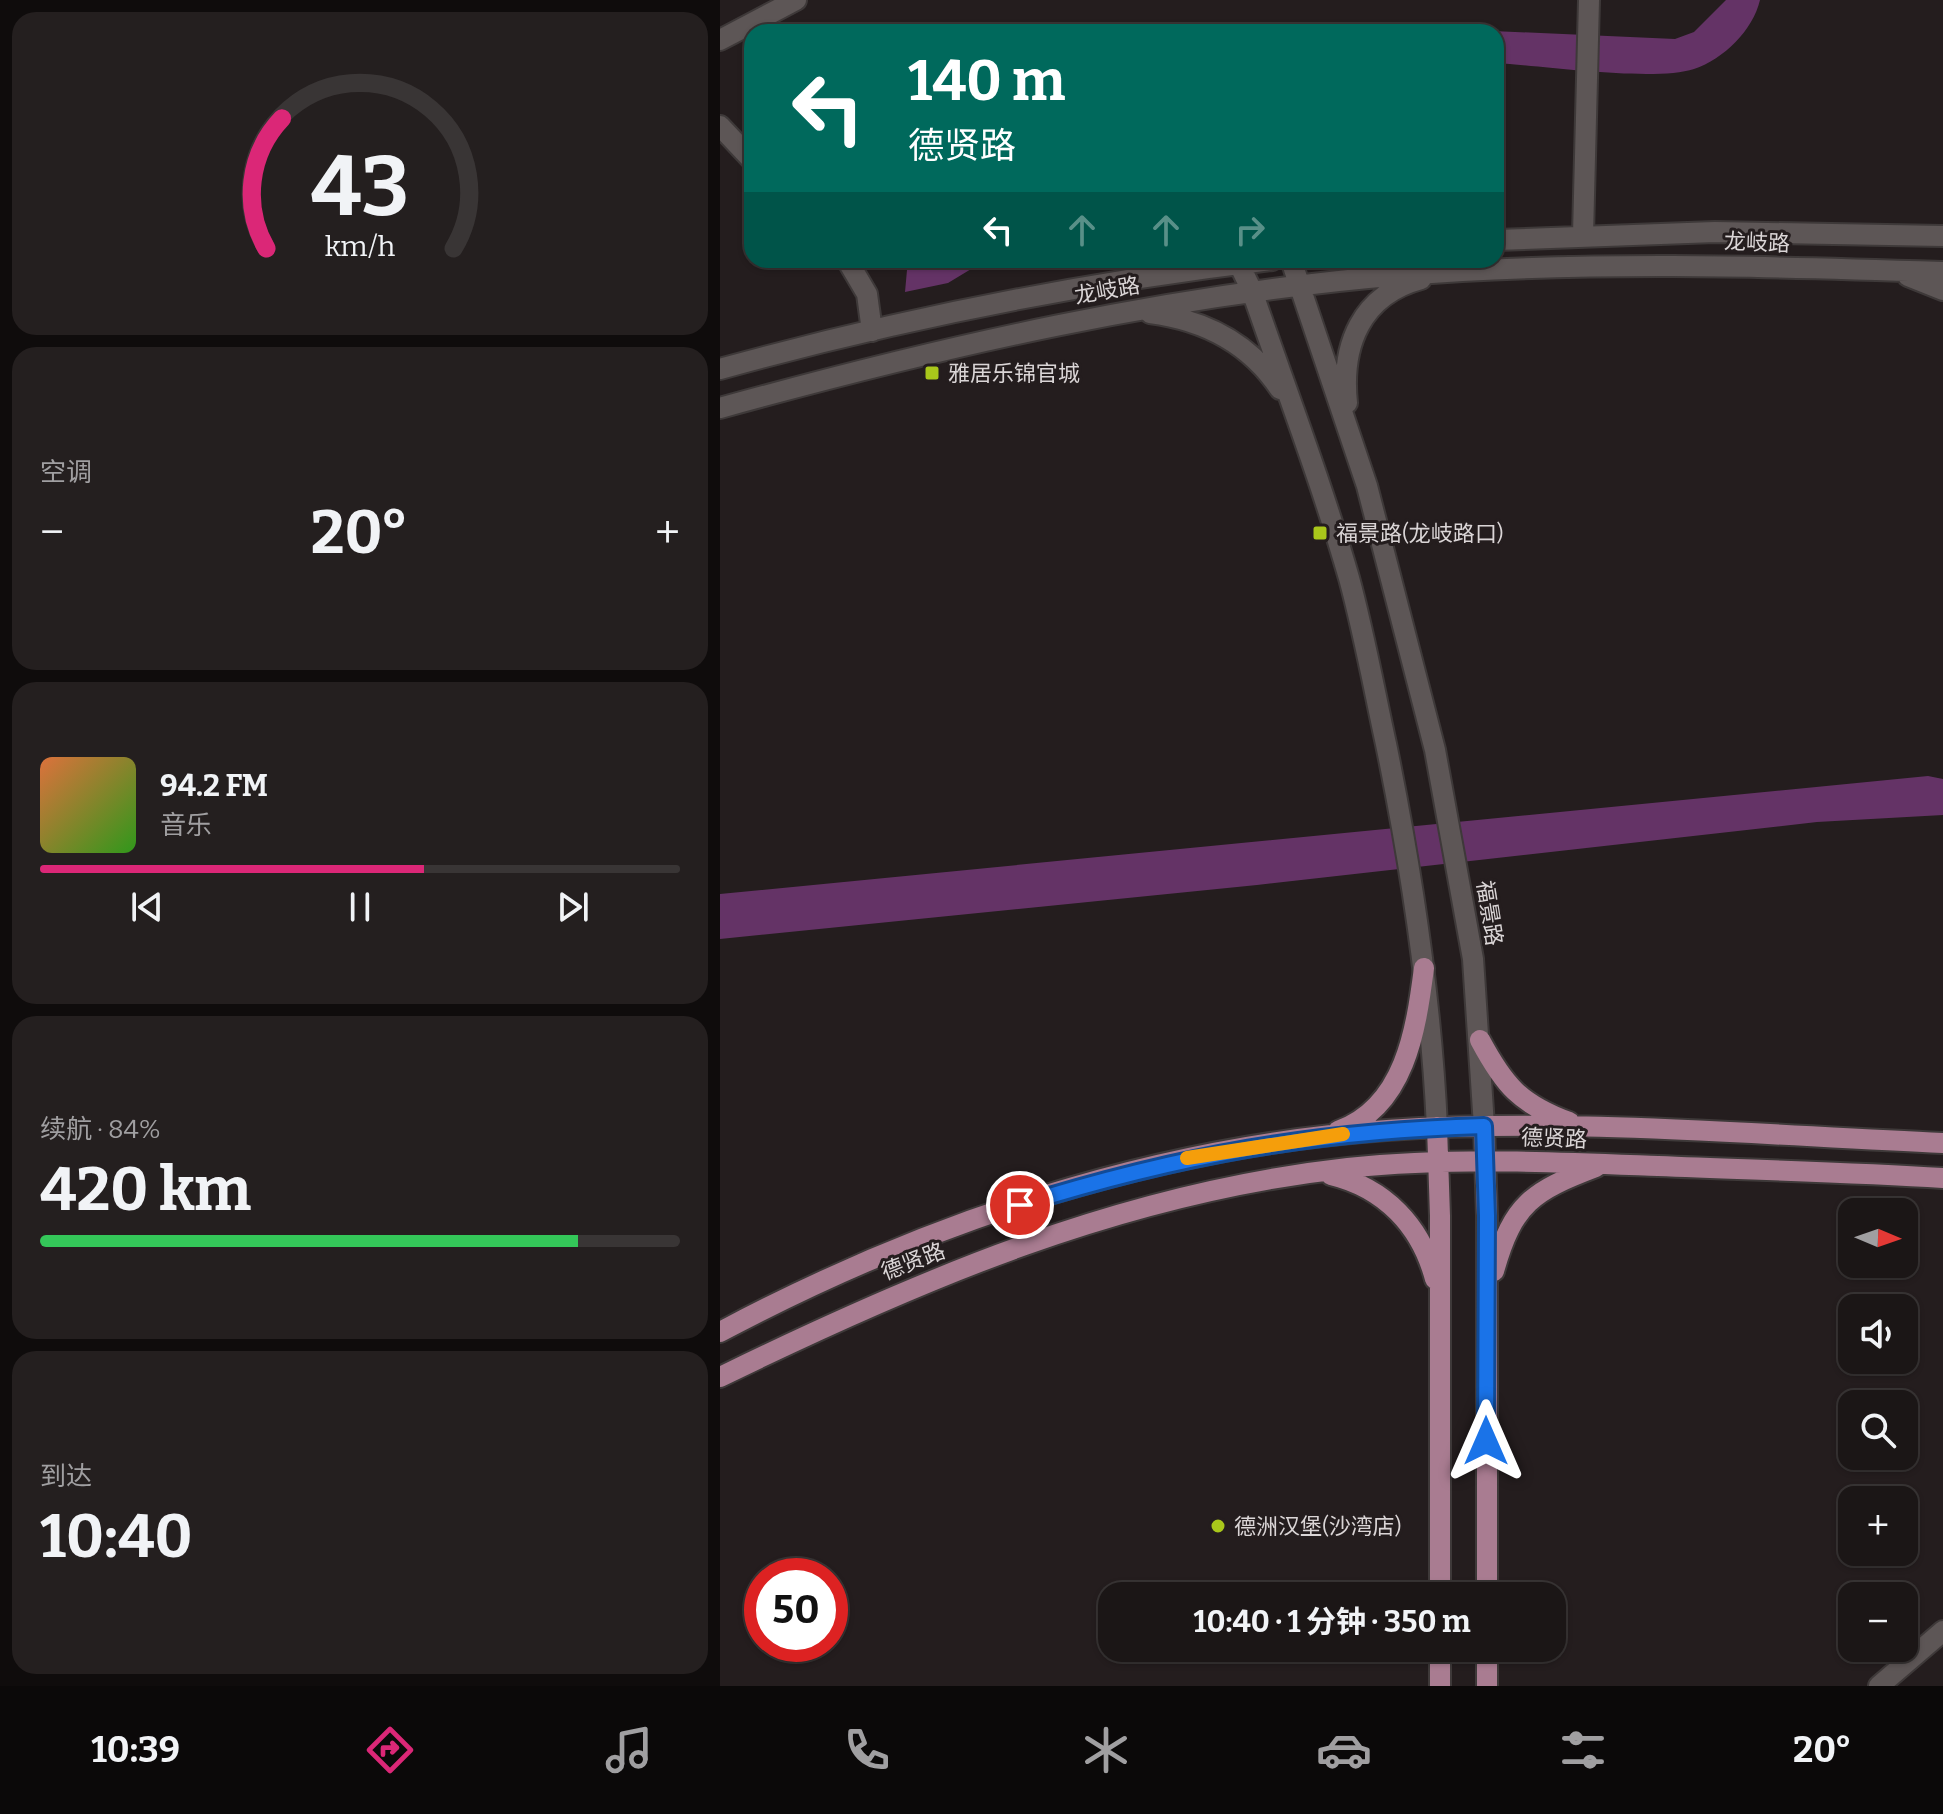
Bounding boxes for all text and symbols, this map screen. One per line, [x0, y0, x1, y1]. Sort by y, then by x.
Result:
text: 140 m [908, 48, 1065, 115]
icon: left [776, 56, 880, 160]
text: 德贤路 [908, 124, 1016, 168]
text: 43 [311, 137, 409, 237]
icon: left [976, 208, 1020, 252]
icon: ahead [1060, 208, 1104, 252]
icon: ahead [1144, 208, 1188, 252]
icon: right [1228, 208, 1272, 252]
street label: 龙岐路 [1724, 228, 1790, 257]
text: km/h [325, 230, 396, 265]
street label: 龙岐路 [1072, 271, 1142, 310]
place label: 雅居乐锦官城 [948, 360, 1080, 387]
marker: 雅居乐锦官城 [923, 364, 941, 382]
text: 空调 [40, 457, 92, 488]
text: 20° [311, 497, 408, 569]
text: − [40, 506, 64, 559]
text: + [655, 506, 680, 559]
place label: 福景路(龙岐路口) [1336, 520, 1504, 547]
marker: 福景路(龙岐路口) [1311, 524, 1329, 542]
text: 94.2 FM [160, 768, 268, 804]
text: 音乐 [160, 810, 212, 841]
street label: 福景路 [1471, 878, 1508, 948]
icon: previous [125, 885, 169, 929]
icon: pause [338, 885, 382, 929]
icon: next [551, 885, 595, 929]
text: 续航 · 84% [40, 1114, 161, 1145]
street label: 德贤路 [1521, 1124, 1587, 1153]
text: 420 km [40, 1154, 251, 1226]
pin [986, 1171, 1054, 1239]
icon: arrive [998, 1183, 1042, 1227]
north arrow [1838, 1198, 1918, 1278]
map controls [1838, 1198, 1918, 1662]
street label: 德贤路 [878, 1237, 949, 1286]
button: sound [1838, 1294, 1918, 1374]
button: search [1838, 1390, 1918, 1470]
position arrow [1444, 1399, 1528, 1483]
text: 到达 [40, 1461, 92, 1492]
button: + [1838, 1486, 1918, 1566]
text: 10:40 [40, 1501, 193, 1573]
place label: 德洲汉堡(沙湾店) [1234, 1513, 1402, 1540]
marker: 德洲汉堡(沙湾店) [1209, 1517, 1227, 1535]
speed limit sign: 50 [744, 1558, 848, 1662]
button: − [1838, 1582, 1918, 1662]
text: 10:40 · 1 分钟 · 350 m [1193, 1604, 1471, 1640]
icon: directions [362, 1722, 418, 1778]
icon: music [601, 1722, 657, 1778]
icon: phone [839, 1722, 895, 1778]
icon: climate [1078, 1722, 1134, 1778]
icon: car [1316, 1722, 1372, 1778]
icon: filters [1555, 1722, 1611, 1778]
text: 10:39 [91, 1728, 180, 1772]
text: 20° [1793, 1728, 1852, 1772]

